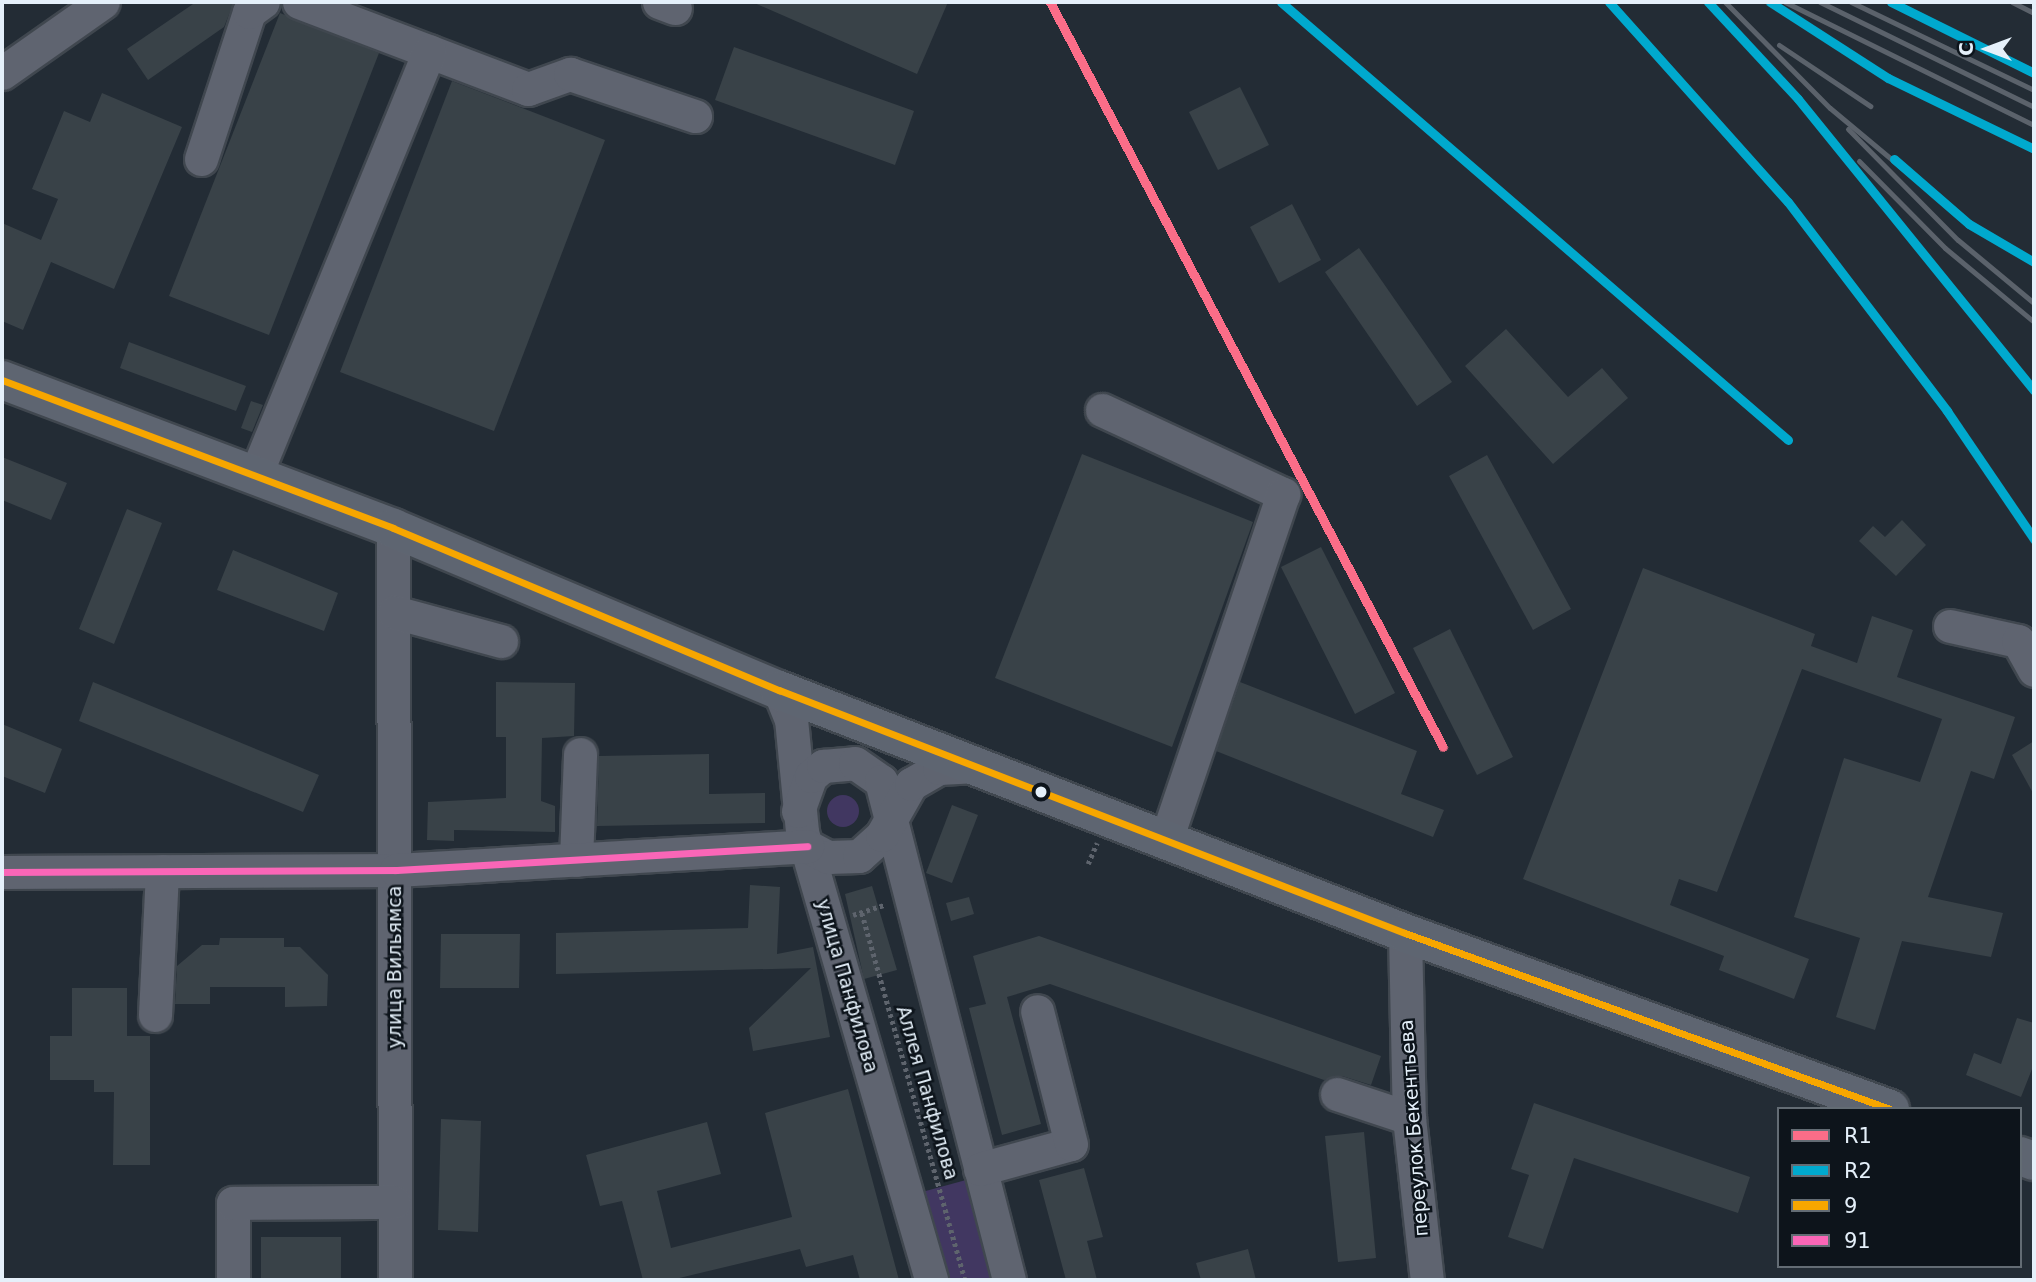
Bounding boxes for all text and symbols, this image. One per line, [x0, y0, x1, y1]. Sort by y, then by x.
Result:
north arrow [1952, 14, 2022, 84]
text: С [1955, 42, 1977, 56]
unlabelled marker [1034, 785, 1048, 799]
street label: улица Вильямса [384, 886, 406, 1048]
street label: улица Панфилова [811, 896, 883, 1076]
street label: Аллея Панфилова [891, 1003, 963, 1183]
street label: переулок Бекентьева [1395, 1019, 1433, 1237]
legend [1777, 1107, 2022, 1268]
text: R1 [1844, 1124, 1872, 1148]
text: R2 [1844, 1159, 1872, 1183]
text: 9 [1844, 1194, 1857, 1218]
text: 91 [1844, 1229, 1871, 1253]

